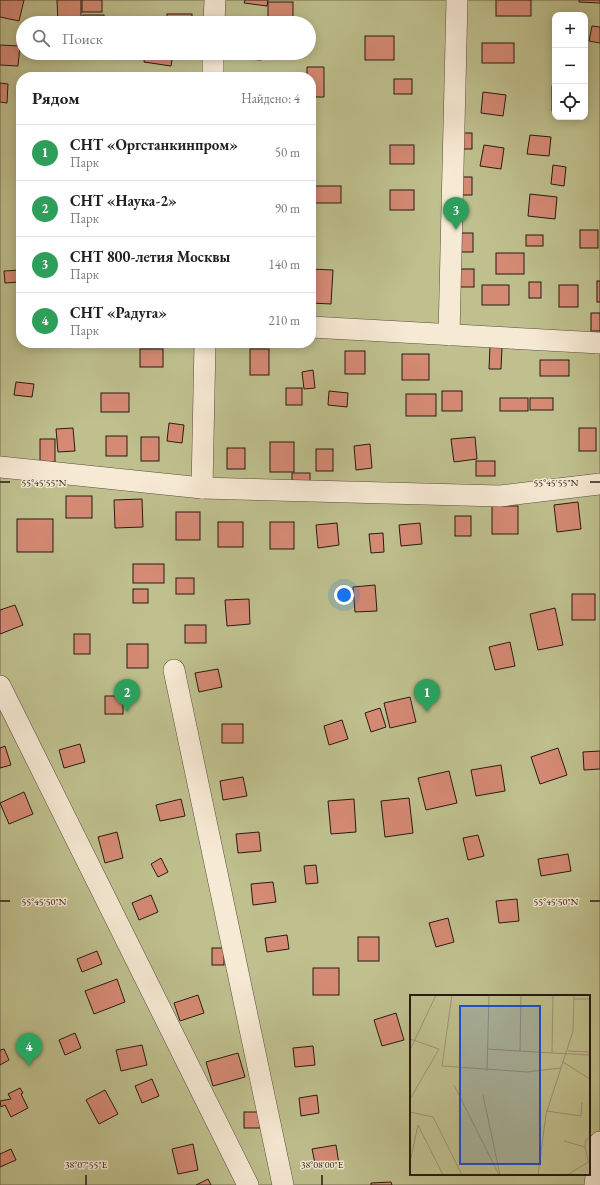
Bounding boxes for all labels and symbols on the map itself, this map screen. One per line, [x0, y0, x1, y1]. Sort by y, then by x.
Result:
pin: 3 [443, 197, 469, 230]
text: 55°45'55"N [22, 476, 67, 489]
text: 55°45'55"N [534, 476, 579, 489]
your location [334, 585, 354, 605]
pin: 2 [114, 679, 140, 712]
pin: 1 [414, 679, 440, 712]
text: 55°45'50"N [22, 895, 67, 908]
text: 55°45'50"N [534, 895, 579, 908]
inset map [410, 995, 590, 1175]
pin: 4 [16, 1033, 42, 1066]
text: 38°07'55"E [65, 1158, 108, 1171]
text: 38°08'00"E [301, 1158, 344, 1171]

